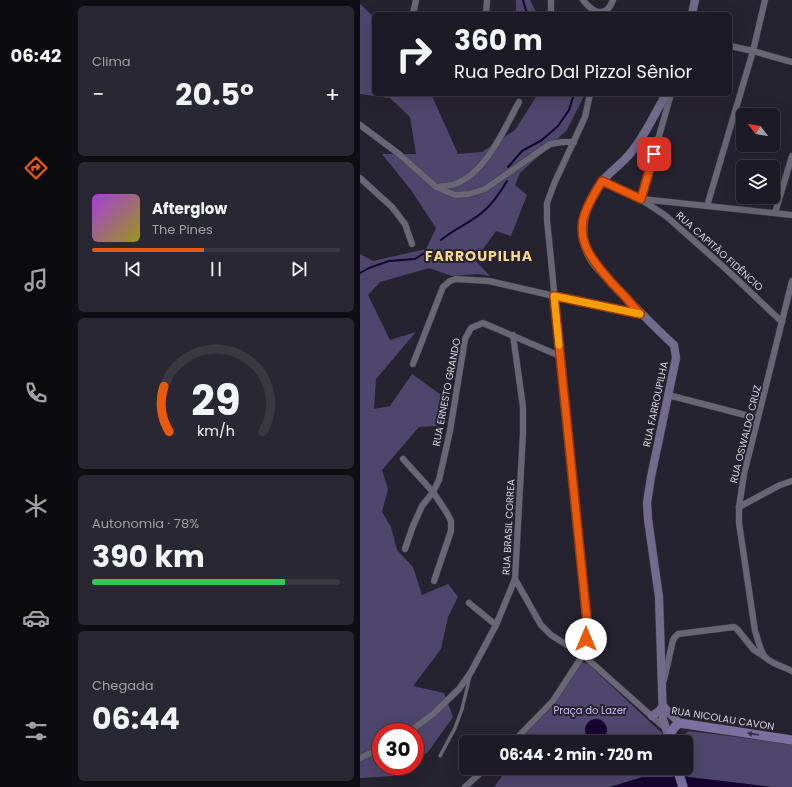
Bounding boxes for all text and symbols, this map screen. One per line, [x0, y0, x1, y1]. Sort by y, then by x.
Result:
text: 360 m [454, 21, 543, 60]
icon: right [388, 28, 440, 80]
text: 06:42 [11, 43, 61, 68]
text: Clima [92, 52, 131, 71]
text: Rua Pedro Dal Pizzol Sênior [454, 59, 692, 84]
text: 20.5° [175, 73, 254, 116]
text: − [92, 79, 104, 110]
text: + [325, 79, 340, 110]
north arrow [736, 108, 780, 152]
map controls [736, 108, 780, 204]
pin [637, 137, 671, 171]
icon: arrive [643, 143, 665, 165]
icon: directions [22, 154, 50, 182]
button: layers [736, 160, 780, 204]
text: Afterglow [152, 198, 227, 219]
street label: RUA CAPITÃO FIDÊNCIO [673, 208, 767, 295]
text: The Pines [152, 220, 213, 239]
district label: FARROUPILHA [425, 246, 533, 266]
icon: previous [122, 258, 144, 280]
icon: pause [205, 258, 227, 280]
icon: next [288, 258, 310, 280]
icon: music [22, 266, 50, 294]
street label: RUA ERNESTO GRANDO [429, 337, 464, 448]
street label: RUA FARROUPILHA [639, 360, 672, 448]
text: 29 [191, 370, 241, 429]
icon: phone [22, 379, 50, 407]
street label: RUA OSWALDO CRUZ [726, 384, 765, 485]
text: km/h [197, 420, 235, 440]
street label: RUA BRASIL CORREA [498, 478, 519, 575]
icon: climate [22, 492, 50, 520]
text: Autonomia · 78% [92, 514, 199, 533]
text: 390 km [92, 535, 205, 578]
icon: car [22, 604, 50, 632]
position arrow [565, 618, 607, 660]
text: Chegada [92, 676, 154, 695]
text: 06:44 [92, 697, 180, 740]
park label: Praça do Lazer [553, 703, 627, 718]
street label: RUA NICOLAU CAVON [670, 703, 775, 734]
icon: filters [22, 717, 50, 745]
speed limit sign: 30 [372, 723, 424, 775]
one-way arrow [747, 731, 759, 737]
text: 06:44 · 2 min · 720 m [499, 744, 653, 765]

